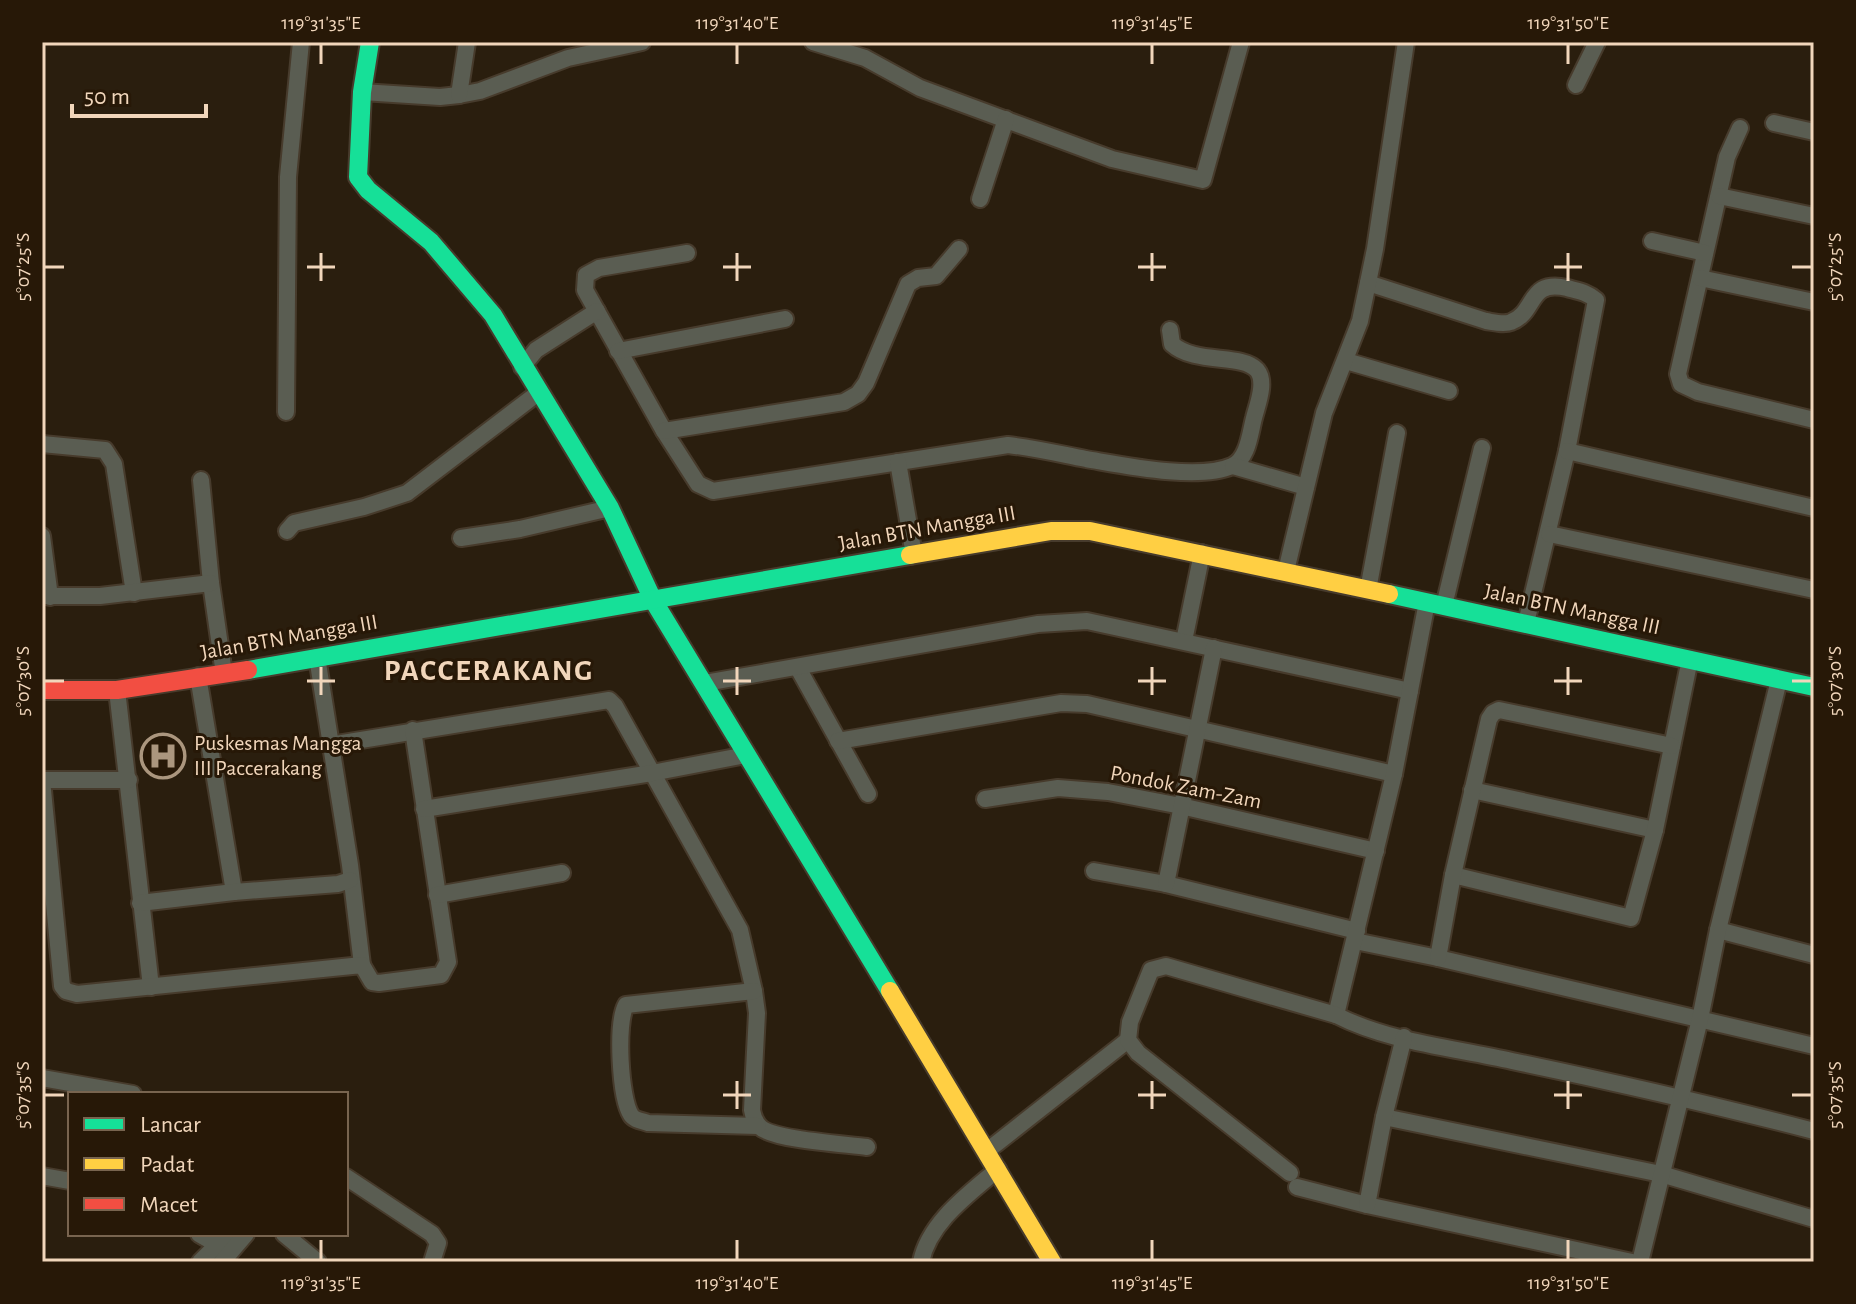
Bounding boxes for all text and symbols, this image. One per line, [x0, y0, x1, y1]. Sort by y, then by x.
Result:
text: 119°31'35"E [281, 13, 361, 33]
text: 119°31'40"E [696, 13, 779, 33]
text: 119°31'45"E [1112, 13, 1193, 33]
text: 119°31'50"E [1527, 13, 1609, 33]
scale bar [72, 68, 206, 118]
text: 50 m [84, 85, 130, 109]
text: 5°07'25"S [13, 233, 33, 301]
text: 5°07'25"S [1825, 233, 1845, 301]
street label: Jalan BTN Mangga III [837, 502, 1017, 554]
street label: Jalan BTN Mangga III [1482, 580, 1662, 638]
street label: Jalan BTN Mangga III [199, 611, 379, 663]
text: 5°07'30"S [13, 646, 33, 716]
text: 5°07'30"S [1825, 646, 1845, 716]
district label: PACCERAKANG [384, 656, 594, 686]
hospital icon: Puskesmas Mangga III Paccerakang [139, 732, 187, 780]
place label: Puskesmas Mangga III Paccerakang [194, 732, 362, 779]
street label: Pondok Zam-Zam [1109, 762, 1263, 812]
text: 5°07'35"S [13, 1061, 33, 1129]
text: 5°07'35"S [1825, 1061, 1845, 1129]
legend [68, 1092, 348, 1236]
text: Lancar [140, 1113, 201, 1137]
text: Padat [140, 1153, 194, 1177]
text: Macet [140, 1193, 198, 1217]
text: 119°31'35"E [281, 1273, 361, 1293]
text: 119°31'40"E [696, 1273, 779, 1293]
text: 119°31'45"E [1112, 1273, 1193, 1293]
text: 119°31'50"E [1527, 1273, 1609, 1293]

